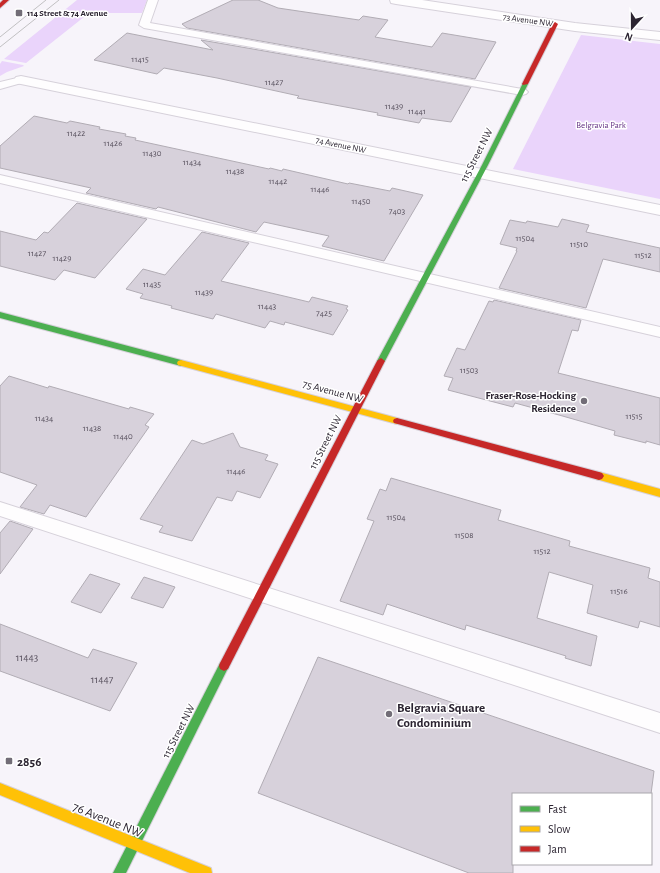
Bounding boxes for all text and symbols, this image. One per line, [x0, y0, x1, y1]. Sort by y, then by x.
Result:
marker: 114 Street & 74 Avenue [14, 8, 24, 18]
north arrow [612, 8, 652, 48]
place label: 114 Street & 74 Avenue [27, 9, 108, 18]
street label: 73 Avenue NW [502, 13, 554, 28]
text: N [623, 30, 634, 43]
house number: 11415 [131, 55, 149, 64]
house number: 11427 [265, 78, 283, 87]
house number: 11439 [385, 102, 403, 111]
house number: 11441 [408, 107, 426, 116]
park label: Belgravia Park [576, 121, 627, 130]
street label: 115 Street NW [458, 126, 495, 184]
house number: 11422 [67, 129, 85, 138]
street label: 74 Avenue NW [315, 136, 367, 155]
house number: 11426 [104, 139, 122, 148]
house number: 11430 [143, 149, 162, 158]
house number: 11434 [183, 158, 202, 167]
house number: 11438 [226, 167, 244, 176]
house number: 11442 [269, 177, 287, 186]
house number: 11446 [310, 185, 330, 194]
house number: 11450 [351, 197, 371, 206]
house number: 7403 [389, 207, 406, 216]
house number: 11504 [515, 234, 535, 243]
house number: 11510 [570, 240, 588, 249]
house number: 11427 [28, 249, 46, 258]
house number: 11512 [634, 251, 652, 260]
house number: 11429 [53, 254, 71, 263]
house number: 11435 [143, 280, 161, 289]
house number: 11439 [195, 288, 213, 297]
house number: 11443 [258, 302, 277, 311]
house number: 7425 [316, 309, 332, 318]
house number: 11503 [460, 366, 478, 375]
street label: 75 Avenue NW [301, 378, 364, 405]
place label: Fraser-Rose-Hocking Residence [486, 390, 576, 414]
marker: Fraser-Rose-Hocking Residence [579, 396, 589, 406]
house number: 11515 [626, 412, 643, 421]
street label: 115 Street NW [307, 413, 344, 471]
house number: 11434 [35, 414, 54, 423]
house number: 11438 [83, 424, 101, 433]
house number: 11440 [113, 432, 133, 441]
house number: 11446 [226, 467, 246, 476]
house number: 11504 [386, 513, 406, 522]
house number: 11508 [455, 531, 473, 540]
house number: 11512 [533, 547, 551, 556]
house number: 11516 [610, 587, 628, 596]
house number: 11443 [16, 652, 39, 663]
house number: 11447 [91, 674, 114, 685]
street label: 115 Street NW [160, 702, 197, 760]
place label: Belgravia Square Condominium [397, 702, 485, 730]
marker: Belgravia Square Condominium [384, 709, 394, 719]
marker: 2856 [4, 756, 14, 766]
place label: 2856 [17, 756, 41, 769]
legend [512, 793, 652, 865]
street label: 76 Avenue NW [71, 801, 145, 840]
text: Fast [548, 803, 567, 815]
text: Slow [548, 823, 570, 835]
text: Jam [548, 843, 567, 855]

